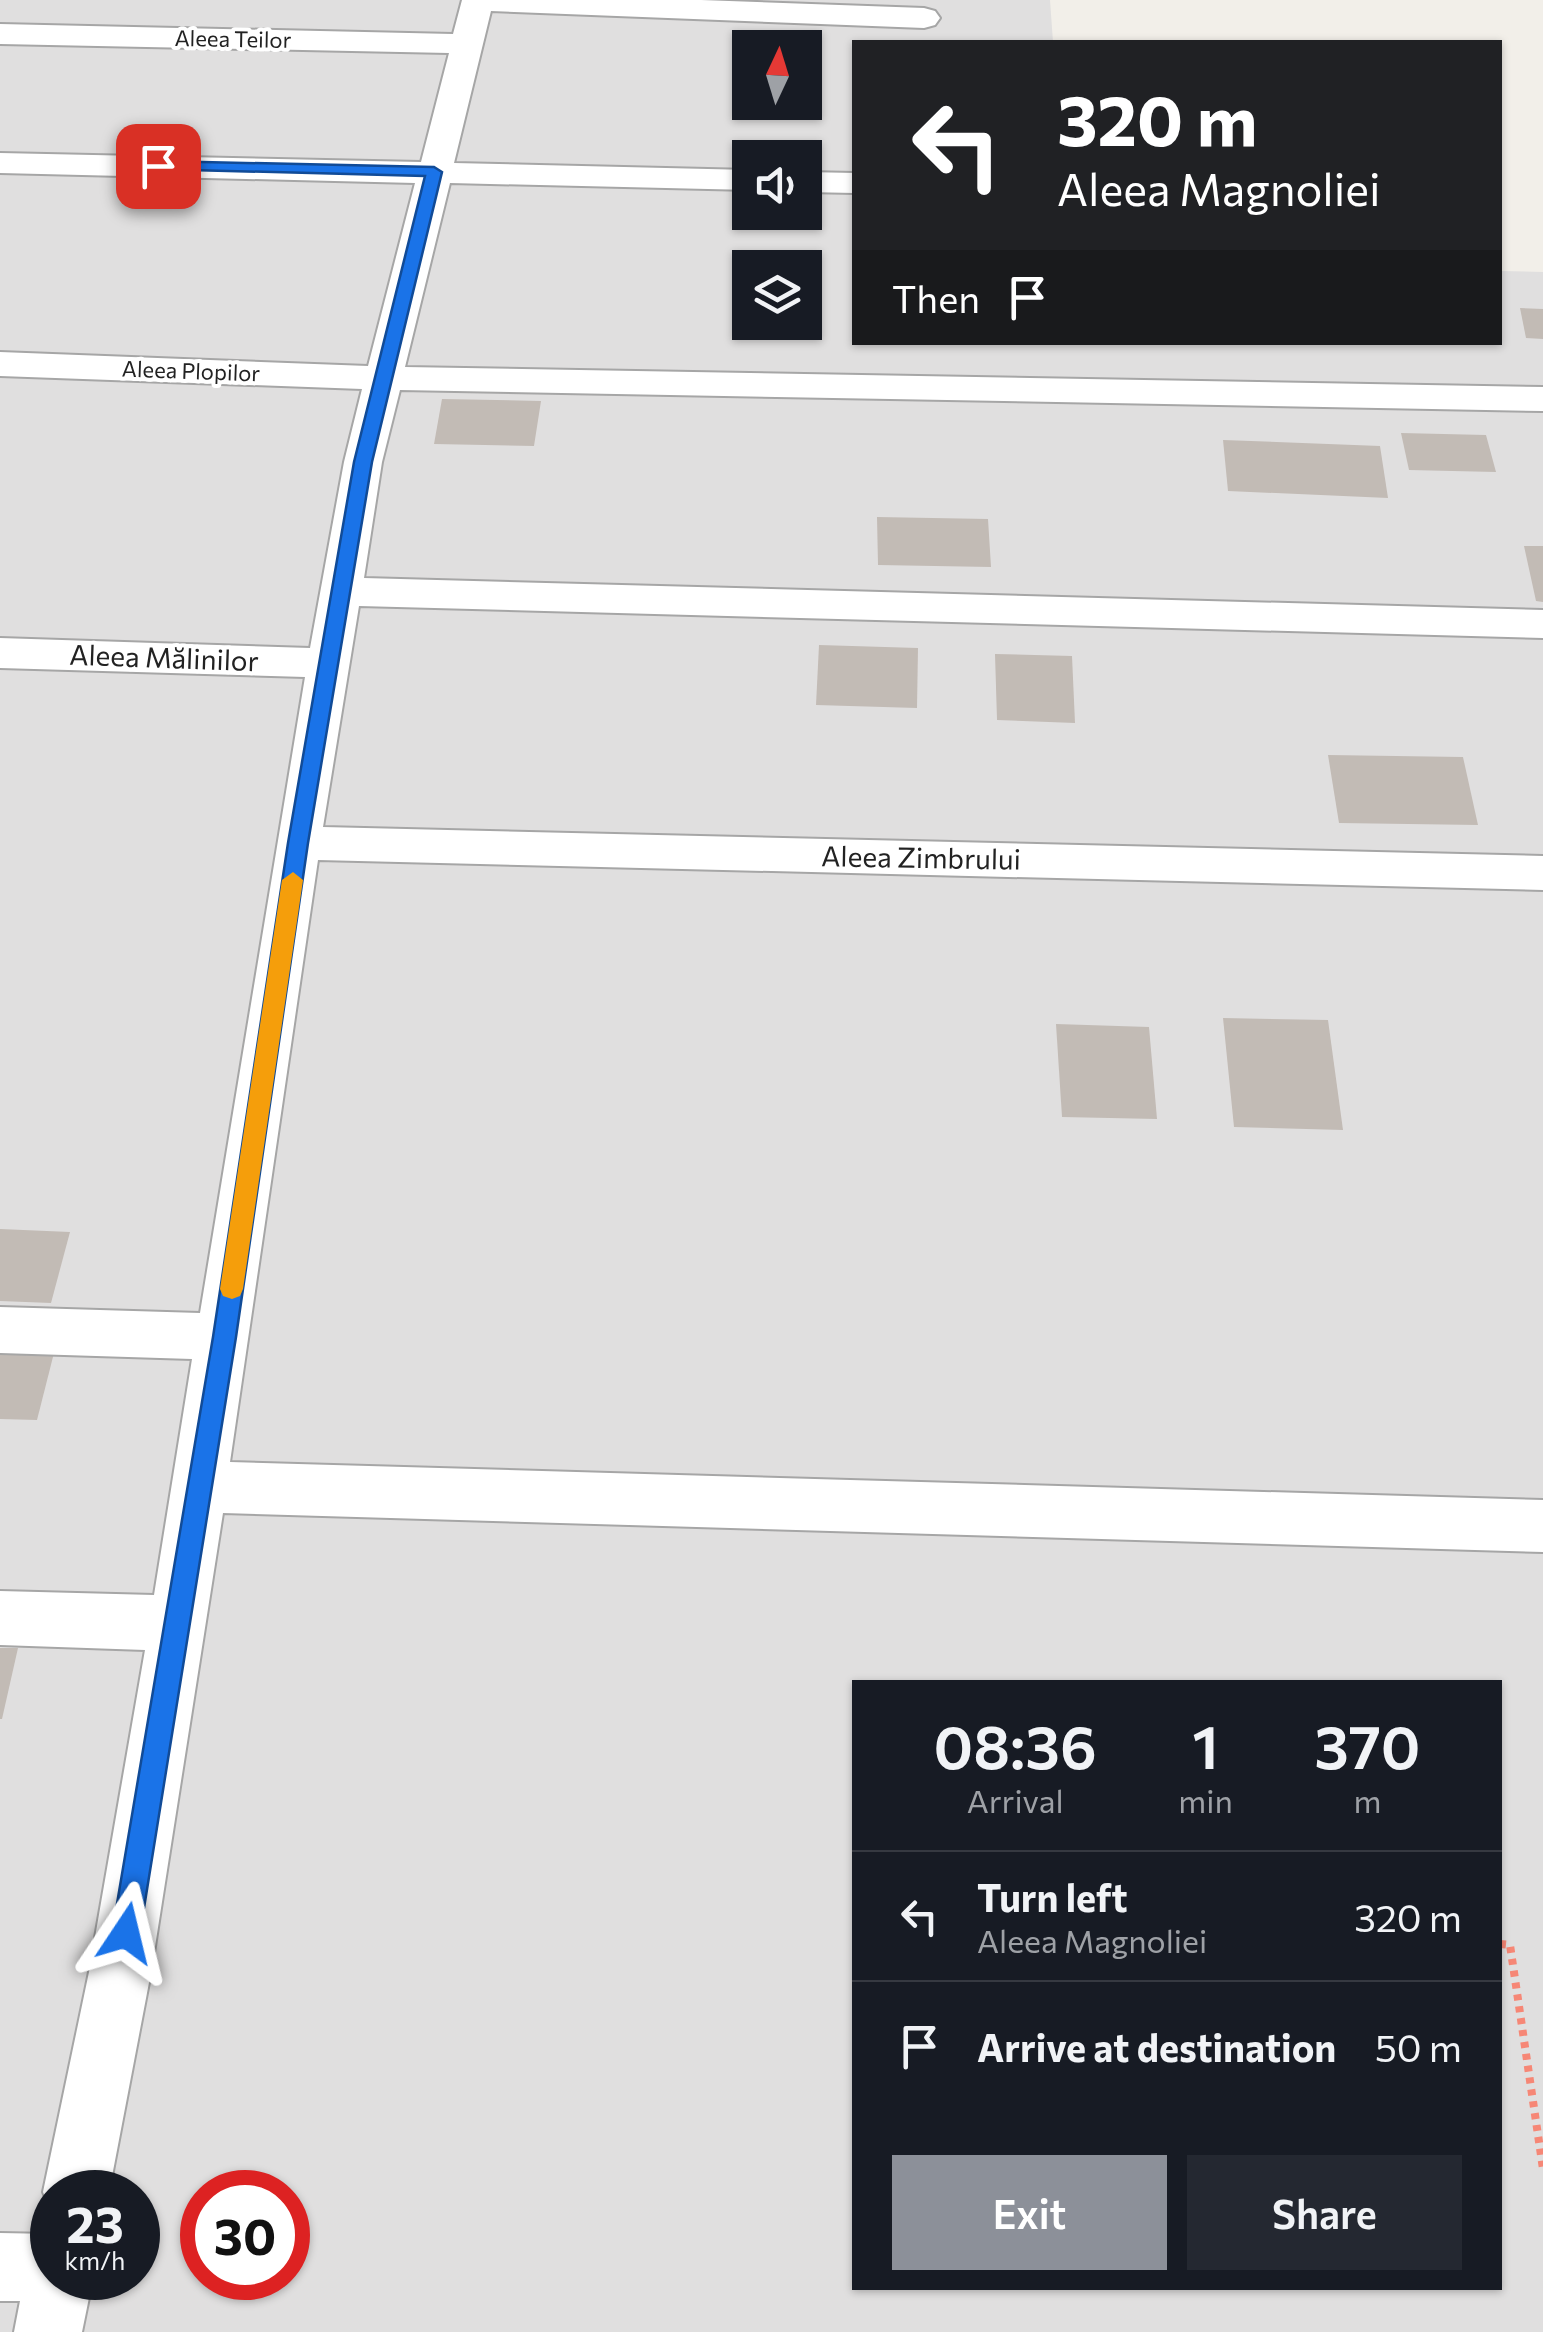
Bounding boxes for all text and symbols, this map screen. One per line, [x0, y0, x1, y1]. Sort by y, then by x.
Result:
street label: Aleea Teilor [174, 24, 292, 53]
north arrow [732, 30, 822, 120]
map controls [732, 30, 822, 340]
text: 320 m [1057, 75, 1258, 160]
icon: left [892, 80, 1022, 210]
pin [116, 124, 201, 209]
icon: arrive [131, 139, 186, 194]
button: sound [732, 140, 822, 230]
text: Aleea Magnoliei [1057, 160, 1381, 215]
button: layers [732, 250, 822, 340]
icon: arrive [1000, 270, 1055, 325]
text: Then [892, 274, 980, 321]
street label: Aleea Plopilor [121, 355, 261, 386]
street label: Aleea Mălinilor [69, 637, 259, 677]
street label: Aleea Zimbrului [821, 838, 1021, 876]
text: 08:36 [934, 1708, 1097, 1781]
text: 1 [1192, 1708, 1219, 1781]
text: 370 [1314, 1708, 1420, 1781]
text: Arrival [967, 1780, 1064, 1820]
text: min [1178, 1780, 1233, 1820]
text: m [1353, 1780, 1381, 1820]
text: Turn left [977, 1873, 1128, 1920]
position arrow [74, 1881, 178, 1985]
icon: left [892, 1889, 947, 1944]
text: 320 m [1354, 1893, 1462, 1940]
text: Aleea Magnoliei [977, 1920, 1207, 1960]
icon: arrive [892, 2019, 947, 2074]
text: Arrive at destination [977, 2023, 1336, 2070]
text: 50 m [1375, 2023, 1462, 2070]
button: Exit [892, 2155, 1167, 2270]
button: Share [1187, 2155, 1462, 2270]
speed limit sign: 30 [180, 2170, 310, 2300]
text: 23 [66, 2192, 124, 2253]
text: km/h [65, 2245, 125, 2275]

